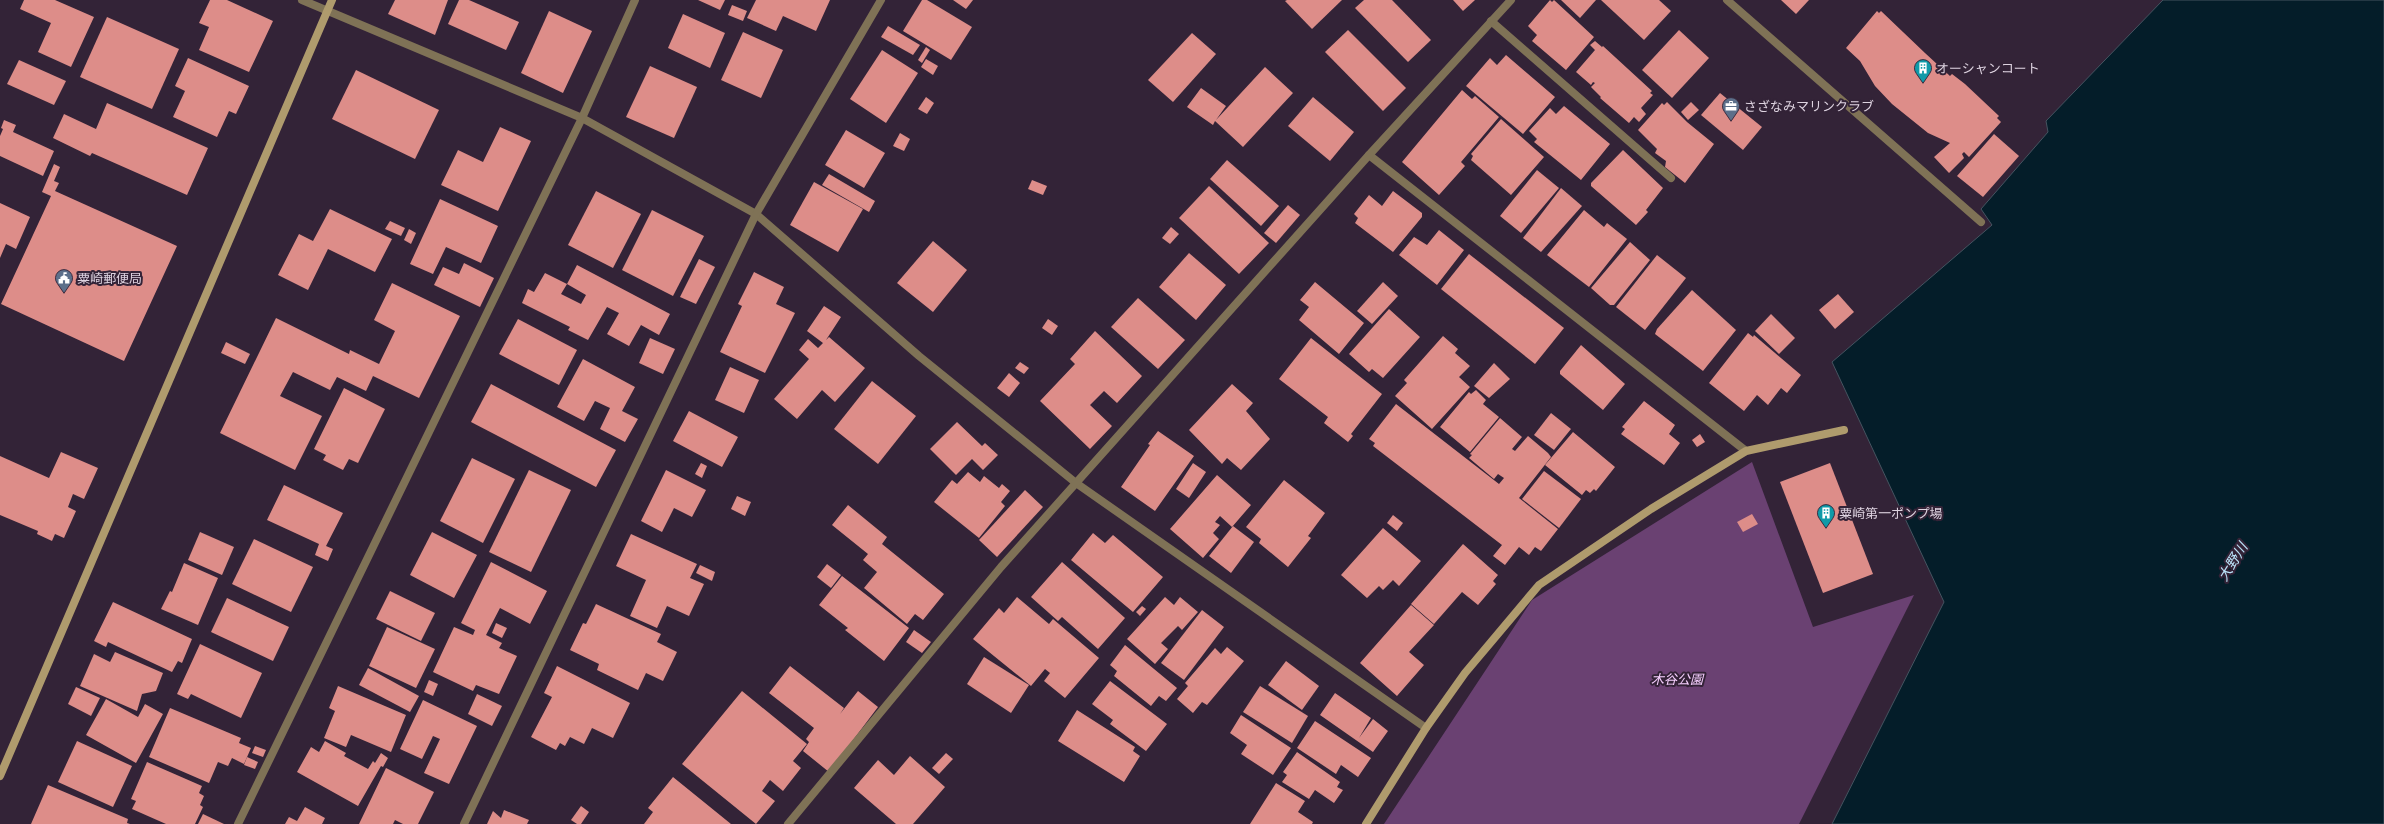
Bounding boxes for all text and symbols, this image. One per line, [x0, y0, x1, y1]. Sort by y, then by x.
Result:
building icon: オーシャンコート [1913, 58, 1933, 83]
place label: オーシャンコート [1936, 61, 2040, 76]
office icon: さざなみマリンクラブ [1721, 96, 1741, 121]
place label: さざなみマリンクラブ [1744, 99, 1874, 114]
public building icon: 粟崎郵便局 [54, 268, 74, 293]
place label: 粟崎郵便局 [77, 271, 142, 286]
building icon: 粟崎第一ポンプ場 [1816, 503, 1836, 528]
place label: 粟崎第一ポンプ場 [1839, 506, 1943, 521]
water label: 大野川 [2216, 539, 2252, 584]
park label: 木谷公園 [1651, 672, 1705, 687]

